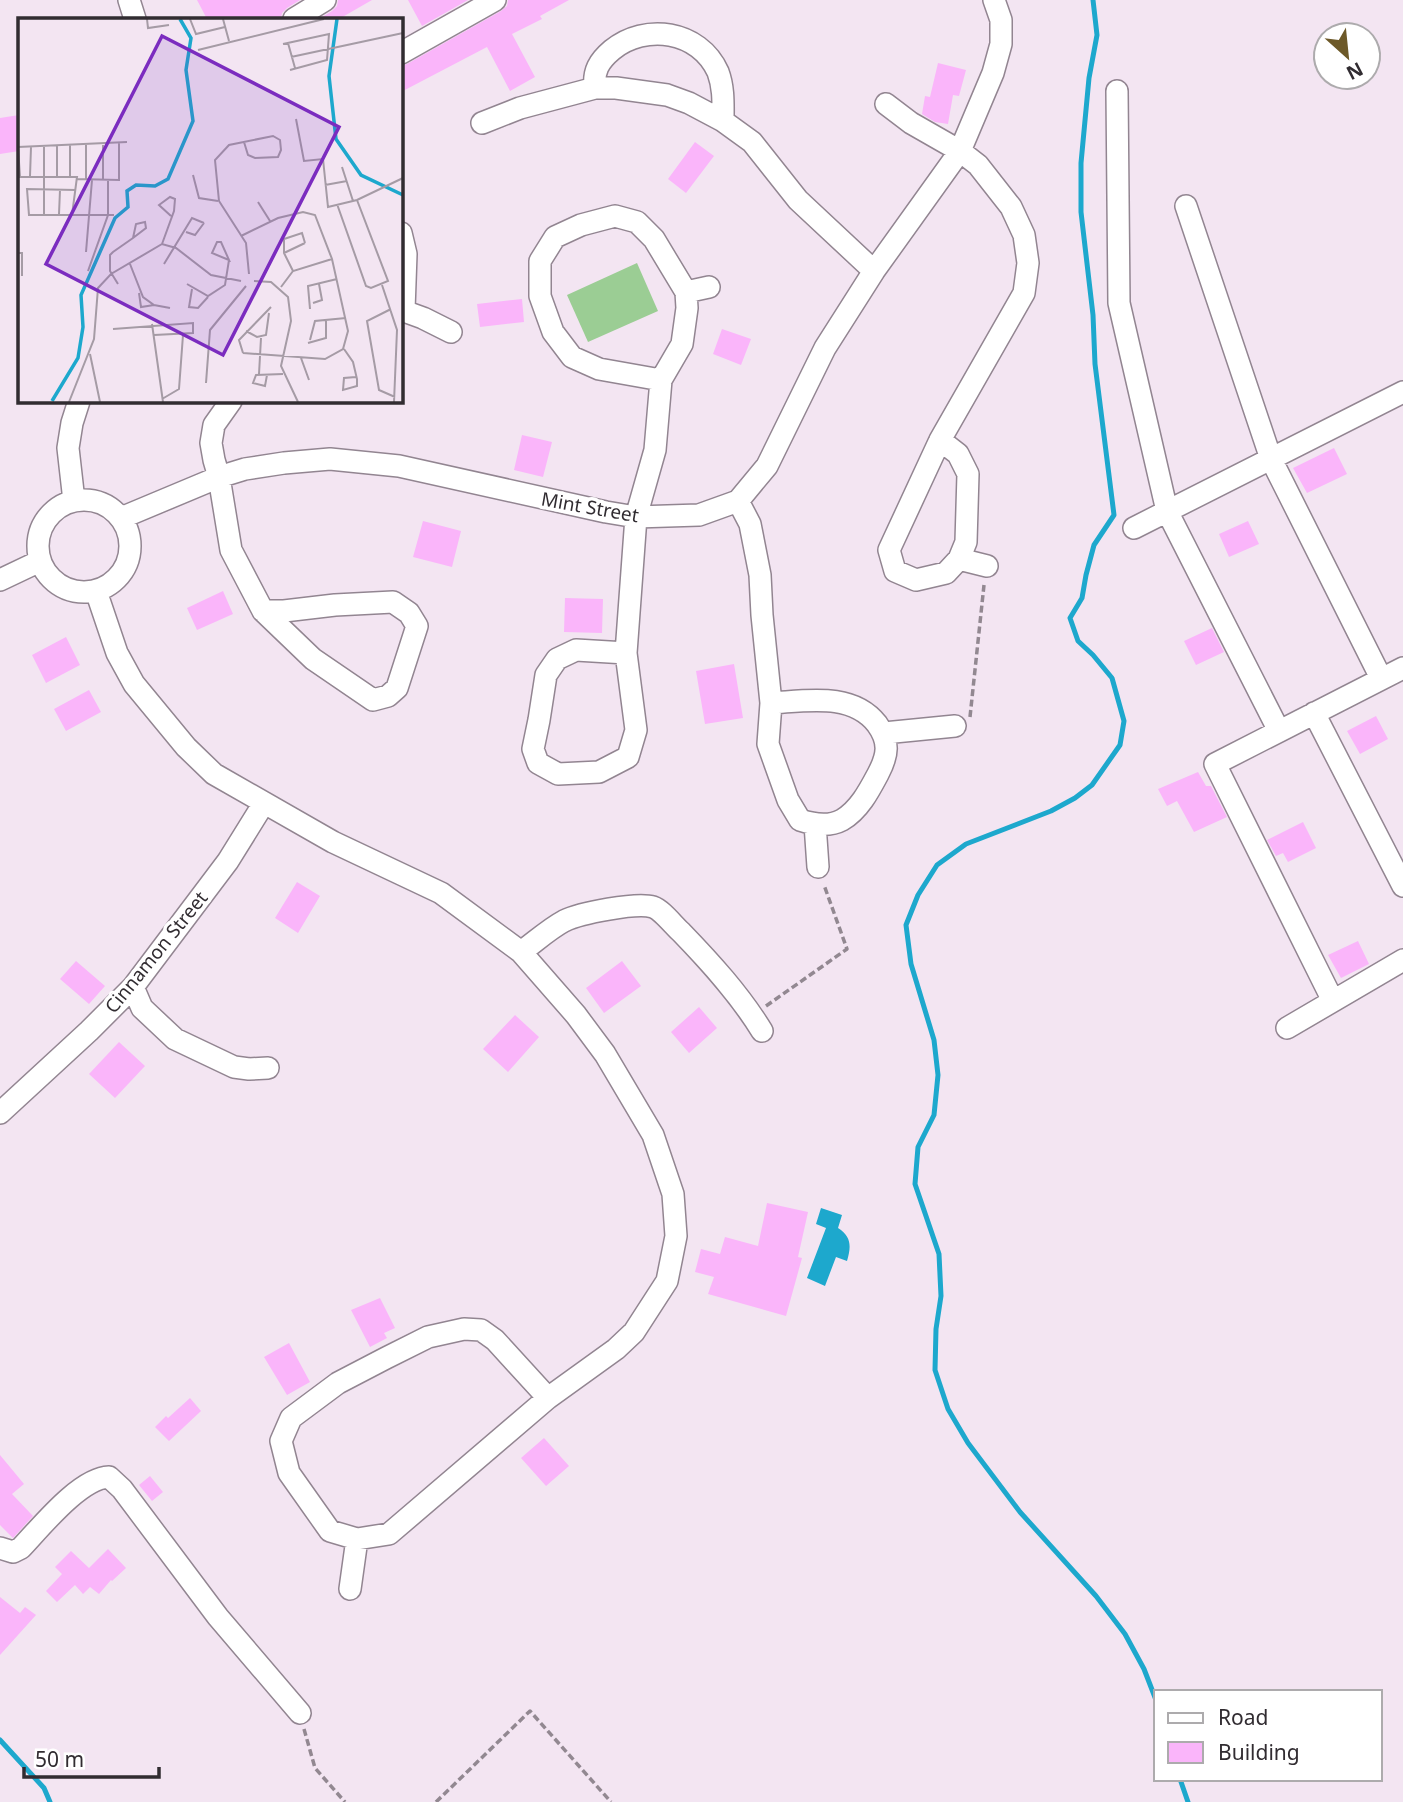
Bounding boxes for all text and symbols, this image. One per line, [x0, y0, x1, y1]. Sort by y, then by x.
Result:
inset map [18, 18, 402, 402]
north arrow [1312, 21, 1382, 91]
text: N [1342, 56, 1368, 86]
street label: Mint Street [539, 486, 641, 528]
street label: Cinnamon Street [99, 885, 213, 1018]
legend [1154, 1690, 1382, 1781]
text: Road [1218, 1703, 1268, 1731]
scale bar [24, 1736, 159, 1780]
text: Building [1218, 1738, 1300, 1766]
text: 50 m [35, 1745, 84, 1773]

